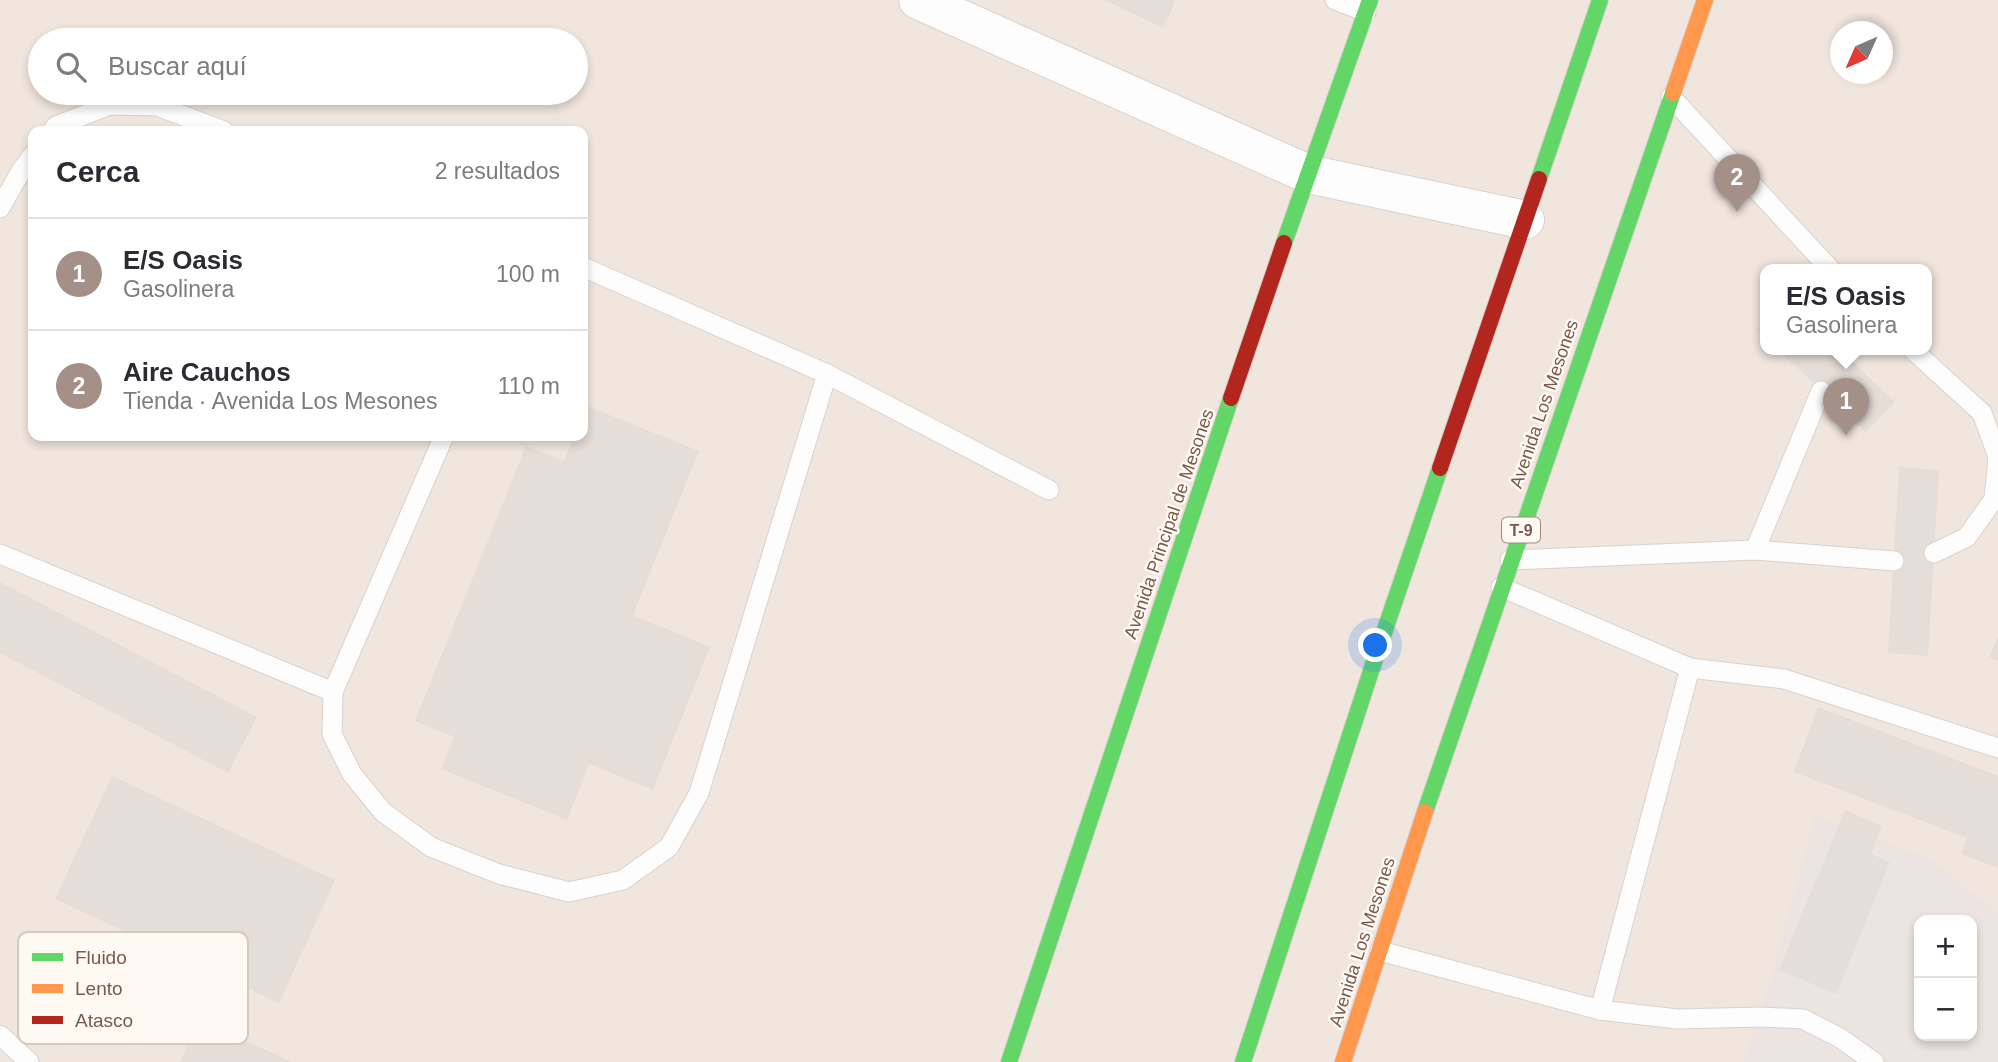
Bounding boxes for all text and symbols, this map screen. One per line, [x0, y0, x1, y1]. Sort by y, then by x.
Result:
north arrow [1830, 21, 1893, 84]
search box [28, 28, 588, 105]
icon: search [52, 48, 90, 86]
text: Buscar aquí [108, 51, 247, 81]
pin: 2 [1714, 154, 1760, 212]
text: Cerca [56, 155, 139, 188]
text: 2 resultados [435, 158, 560, 184]
text: E/S Oasis [123, 245, 243, 275]
text: 1 [73, 261, 85, 287]
text: 100 m [496, 261, 560, 287]
popup [1760, 264, 1932, 355]
text: Gasolinera [123, 276, 234, 302]
text: E/S Oasis [1786, 281, 1906, 311]
text: Gasolinera [1786, 312, 1897, 338]
street label: Avenida Los Mesones [1506, 317, 1582, 491]
text: Aire Cauchos [123, 357, 291, 387]
text: 2 [73, 373, 85, 399]
text: 110 m [498, 373, 560, 399]
pin: 1 [1823, 378, 1869, 436]
text: Tienda · Avenida Los Mesones [123, 388, 438, 414]
street label: Avenida Principal de Mesones [1120, 406, 1218, 642]
road number: T-9 [1502, 517, 1540, 542]
your location [1358, 628, 1392, 662]
street label: Avenida Los Mesones [1325, 855, 1399, 1029]
map controls [1914, 915, 1977, 1041]
button: + [1914, 915, 1977, 978]
legend [18, 932, 248, 1044]
text: Fluido [75, 947, 127, 968]
text: Lento [75, 978, 123, 999]
button: − [1914, 978, 1977, 1041]
text: Atasco [75, 1010, 133, 1031]

